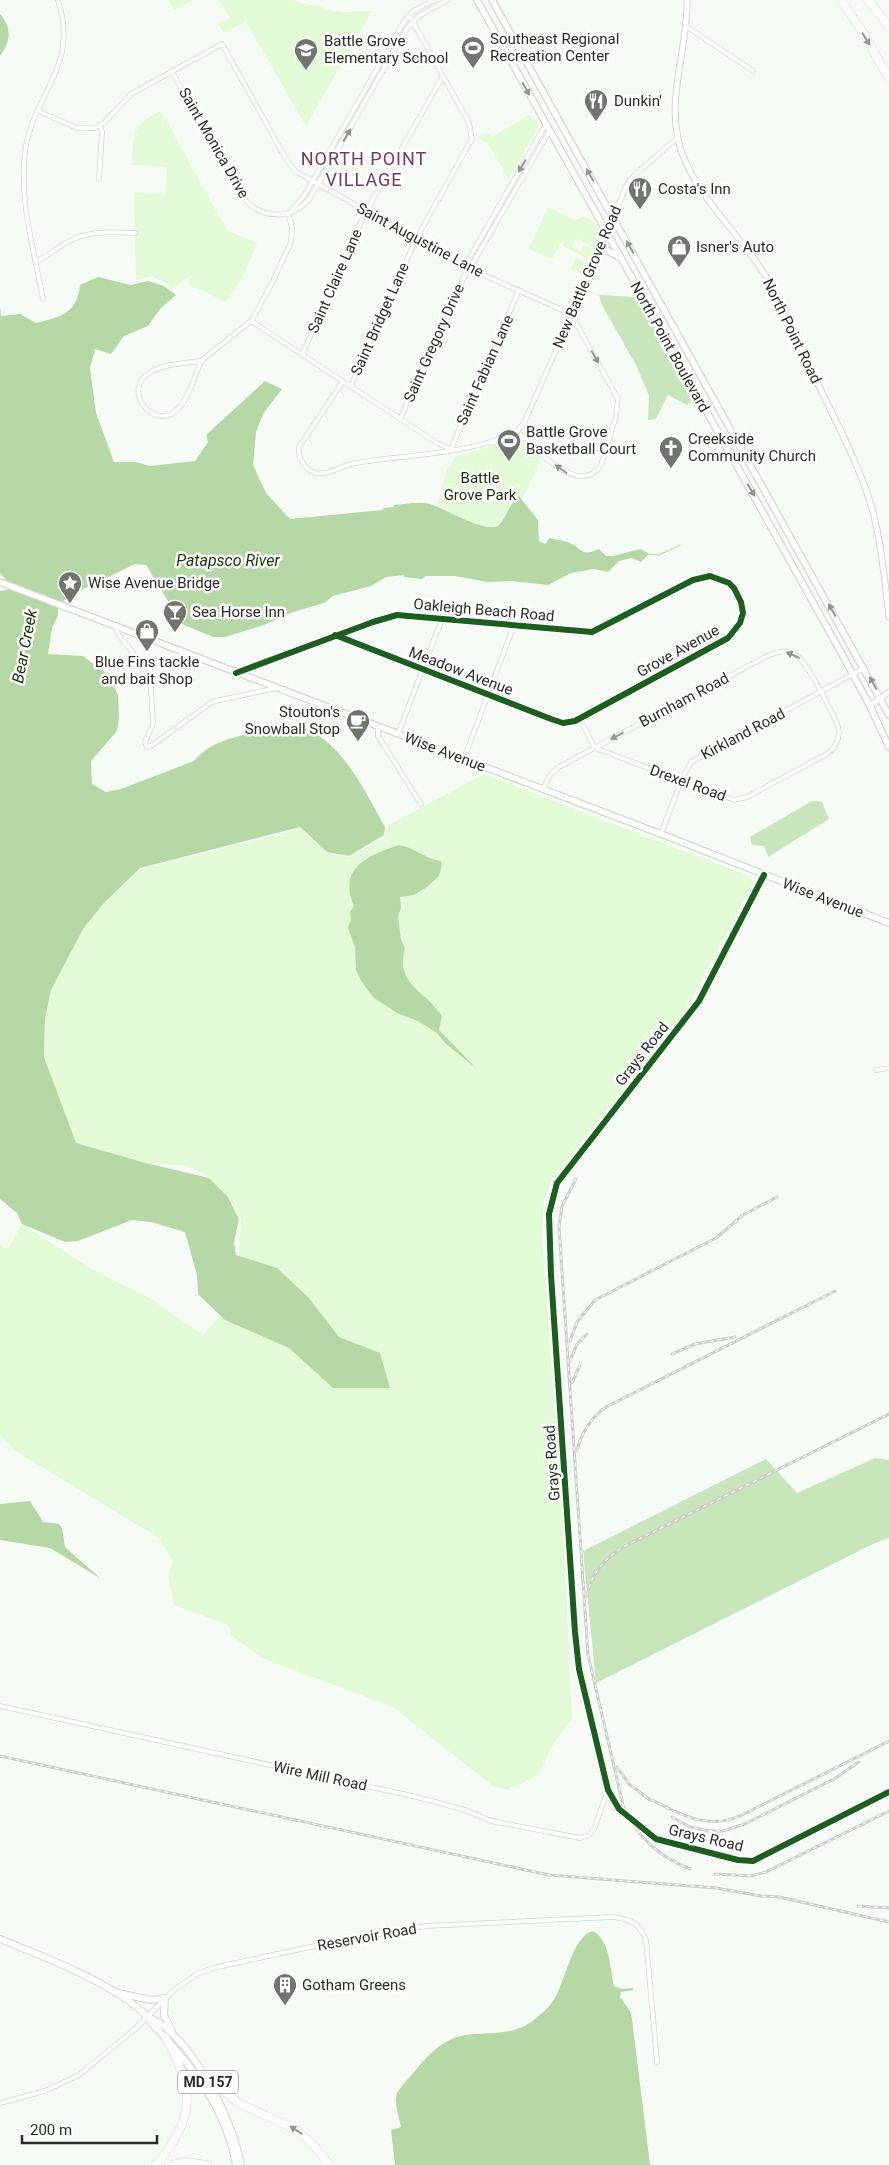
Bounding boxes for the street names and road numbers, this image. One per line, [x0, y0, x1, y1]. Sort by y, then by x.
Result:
street label: Saint Monica Drive [175, 85, 253, 202]
street label: Saint Augustine Lane [354, 199, 487, 281]
street label: New Battle Grove Road [549, 203, 625, 351]
street label: Saint Claire Lane [304, 226, 366, 336]
street label: Saint Bridget Lane [347, 260, 413, 378]
street label: North Point Road [759, 276, 825, 386]
street label: North Point Boulevard [627, 279, 713, 415]
street label: Saint Gregory Drive [400, 281, 468, 405]
street label: Saint Fabian Lane [453, 312, 517, 428]
street label: Oakleigh Beach Road [413, 595, 555, 625]
street label: Grove Avenue [634, 621, 722, 681]
street label: Meadow Avenue [406, 643, 516, 699]
street label: Burnham Road [636, 669, 732, 731]
street label: Kirkland Road [698, 704, 788, 764]
street label: Wise Avenue [402, 728, 488, 776]
street label: Drexel Road [647, 761, 729, 805]
street label: Wise Avenue [780, 874, 866, 922]
street label: Grays Road [611, 1018, 673, 1090]
street label: Grays Road [540, 1424, 564, 1502]
street label: Wire Mill Road [271, 1757, 369, 1795]
street label: Grays Road [667, 1821, 745, 1855]
street label: Reservoir Road [316, 1919, 418, 1955]
road number: MD 157 [178, 2070, 238, 2094]

